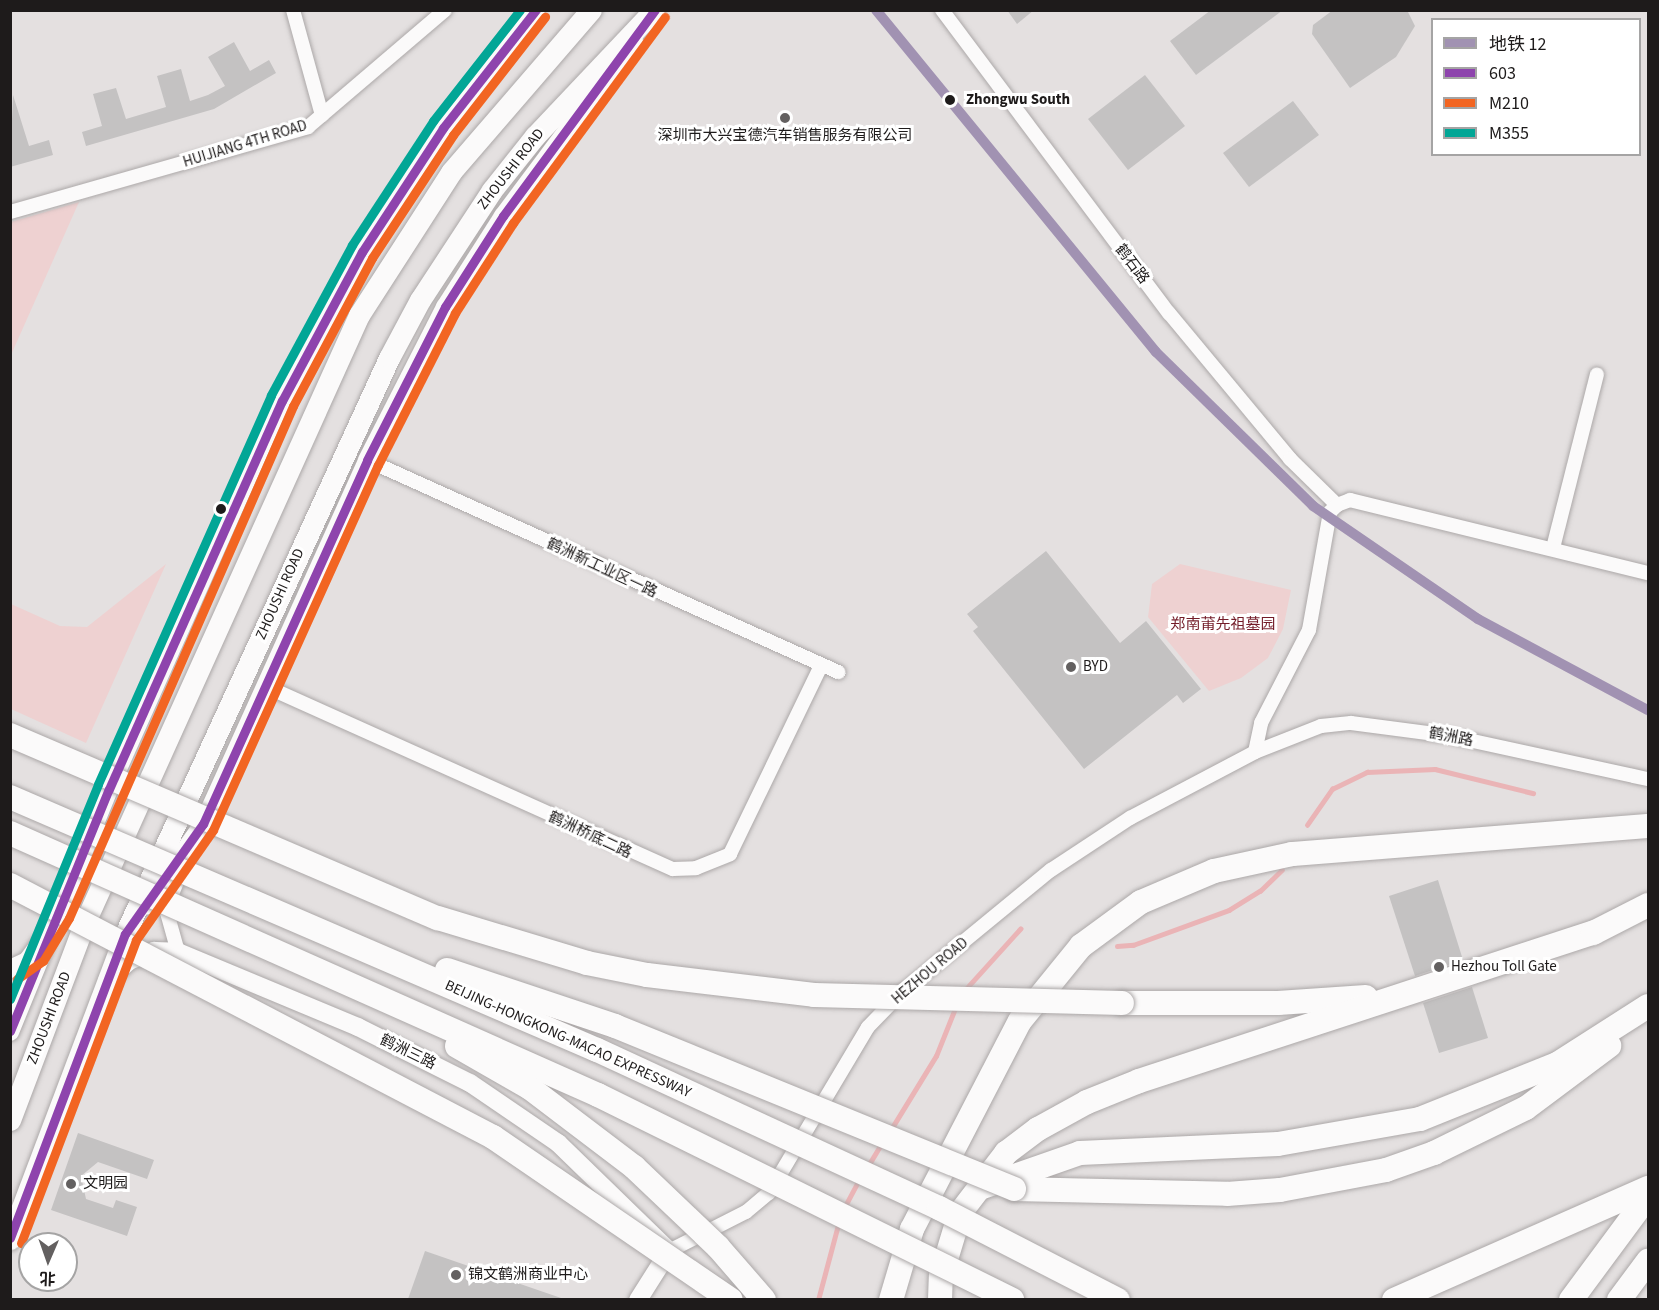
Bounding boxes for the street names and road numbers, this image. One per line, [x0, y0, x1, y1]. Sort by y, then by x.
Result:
street label: HUIJIANG 4TH ROAD [181, 117, 309, 171]
street label: ZHOUSHI ROAD [474, 125, 548, 213]
street label: 鹤石路 [1111, 241, 1153, 287]
street label: 鹤洲新工业区一路 [544, 534, 660, 602]
street label: ZHOUSHI ROAD [252, 546, 308, 642]
street label: 鹤洲路 [1427, 724, 1475, 750]
street label: 鹤洲桥底二路 [545, 808, 635, 862]
street label: HEZHOU ROAD [888, 934, 972, 1008]
street label: ZHOUSHI ROAD [23, 969, 75, 1067]
street label: BEIJING-HONGKONG-MACAO EXPRESSWAY [442, 976, 694, 1102]
street label: 鹤洲三路 [377, 1031, 439, 1073]

